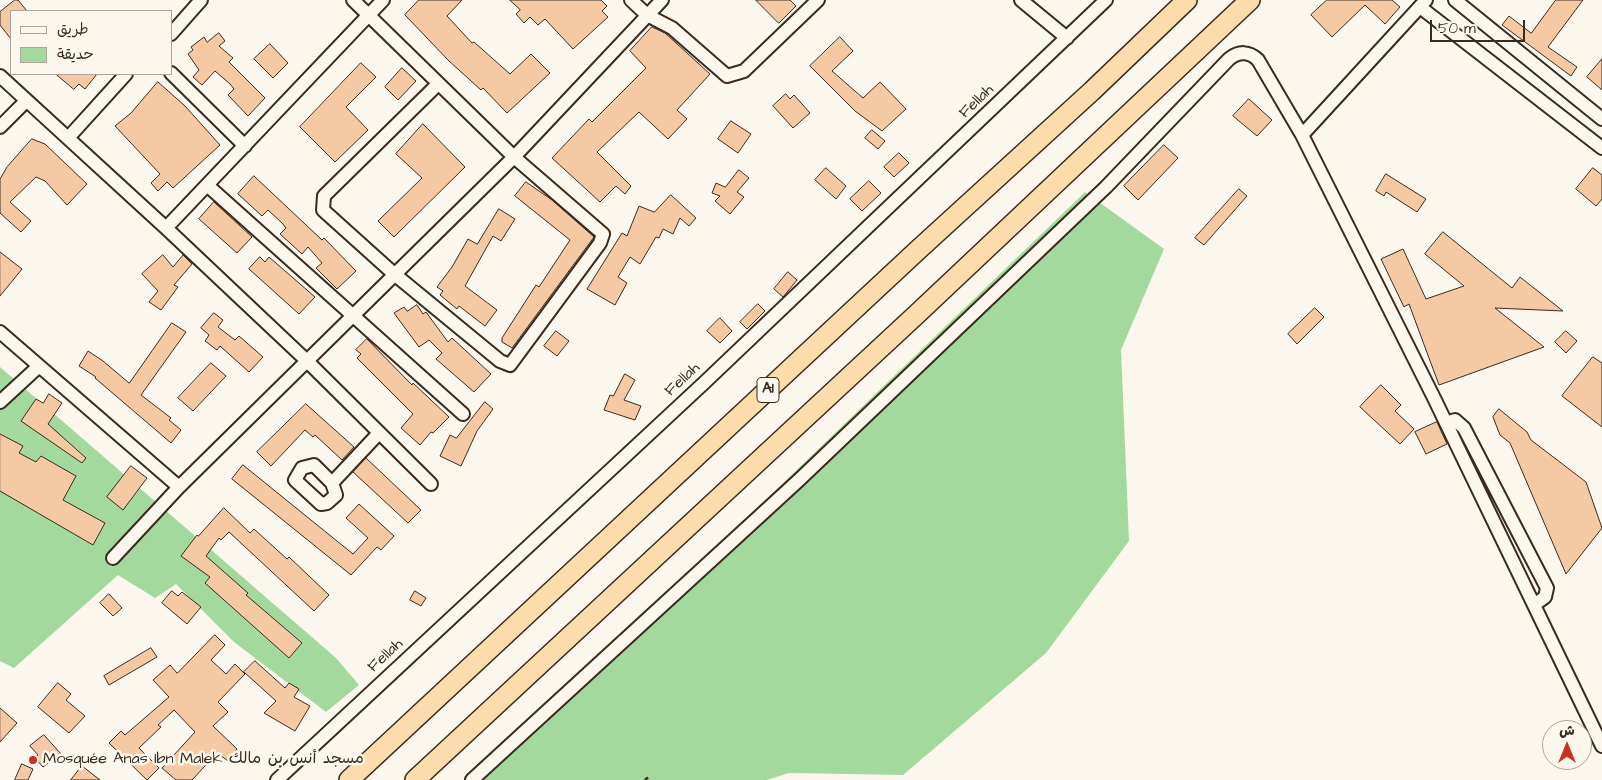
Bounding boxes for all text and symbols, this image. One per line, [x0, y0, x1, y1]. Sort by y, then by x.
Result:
legend [10, 10, 172, 75]
scale bar [1432, 10, 1527, 42]
text: 50 m [1438, 18, 1476, 39]
text: طريق [57, 19, 89, 40]
text: حديقة [57, 44, 94, 65]
street label: Fellah [956, 81, 998, 123]
street label: Fellah [662, 359, 704, 401]
road number: A1 [757, 378, 779, 402]
street label: Fellah [365, 635, 407, 677]
north arrow [1542, 720, 1592, 770]
text: ش [1559, 721, 1575, 741]
place label: Mosquée Anas Ibn Malek مسجد أنس بن مالك [43, 750, 364, 770]
marker: Mosquée Anas Ibn Malek مسجد أنس بن مالك [27, 754, 39, 766]

